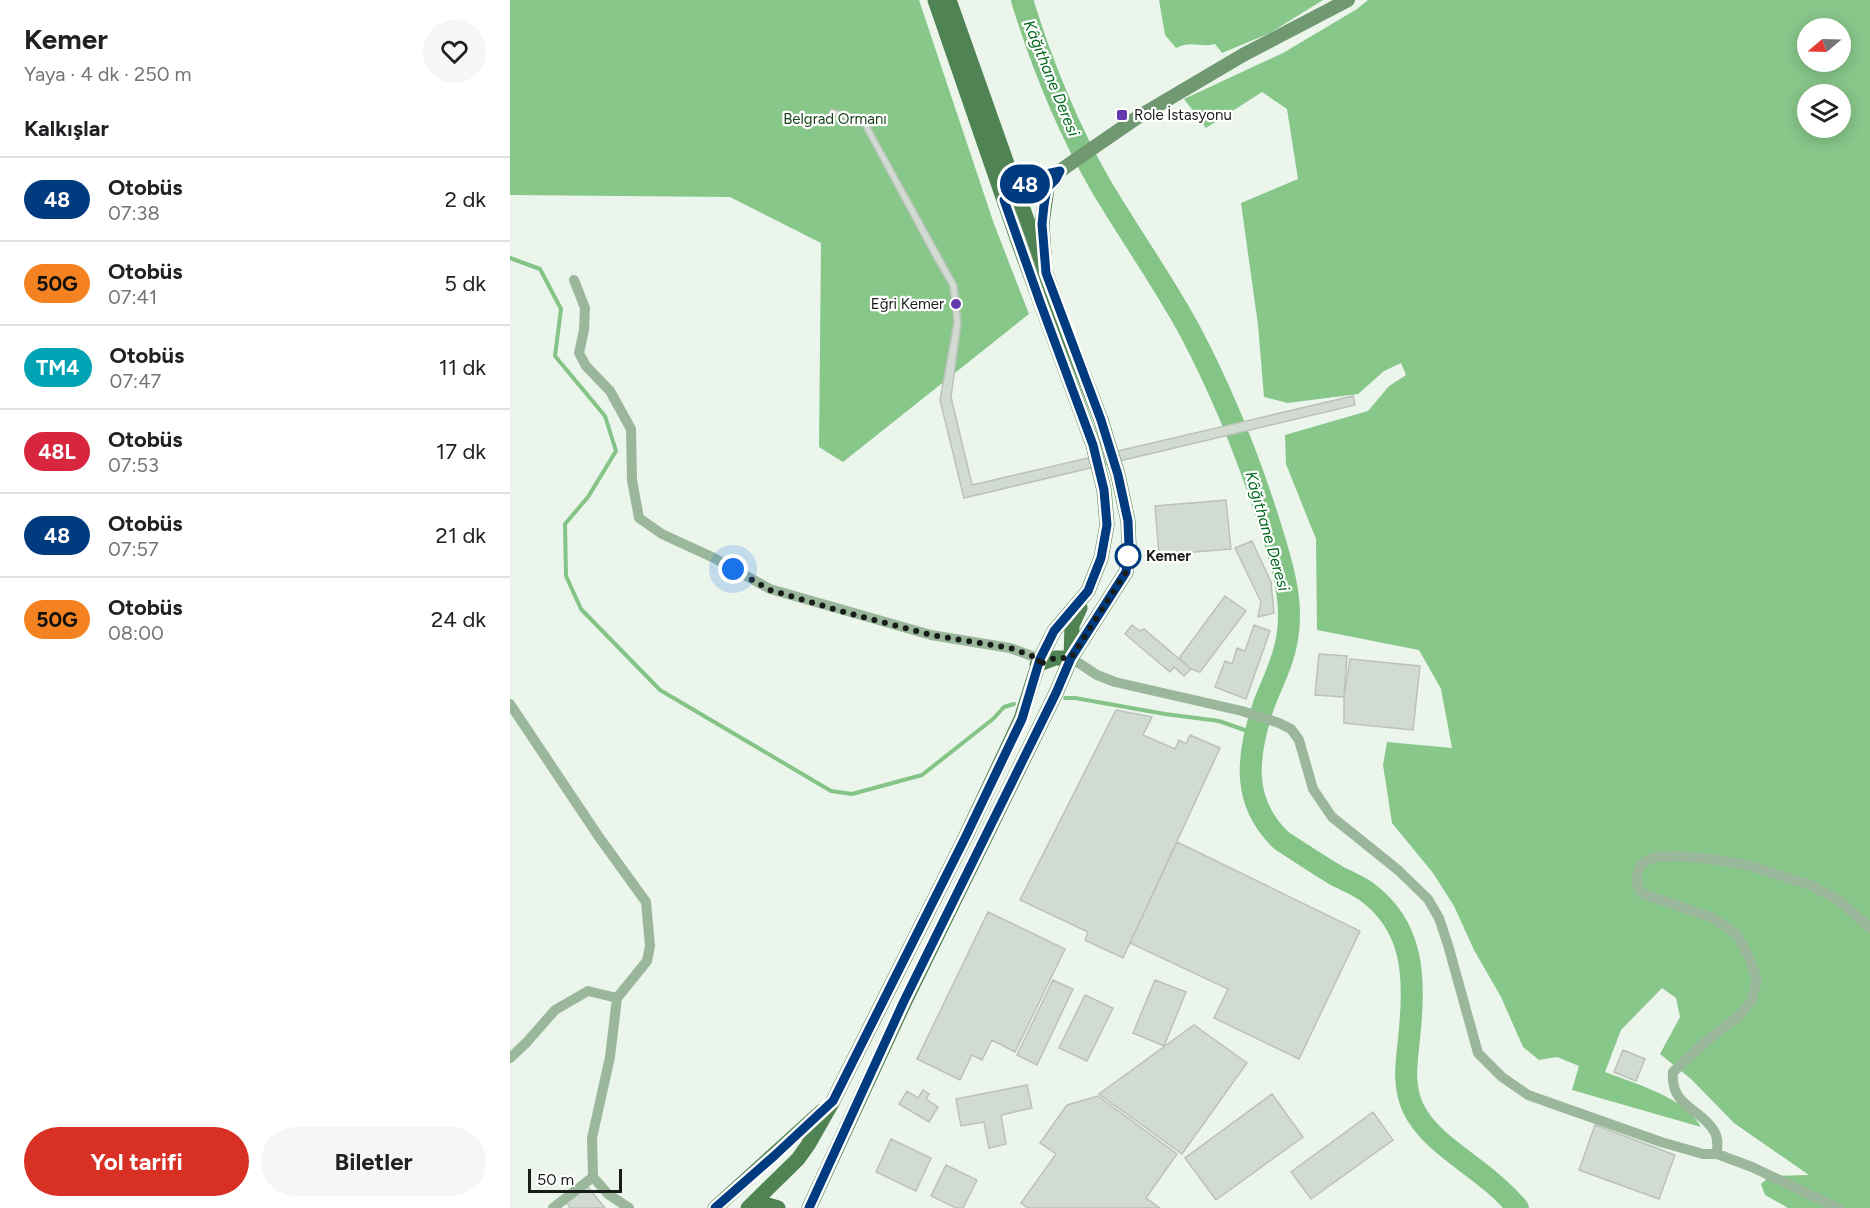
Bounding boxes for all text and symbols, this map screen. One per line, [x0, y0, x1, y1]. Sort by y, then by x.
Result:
water label: Kâğıthane Deresi [1020, 17, 1084, 139]
north arrow [1797, 18, 1851, 72]
map controls [1797, 18, 1851, 138]
button: heart [423, 20, 486, 83]
text: Kemer [24, 22, 108, 56]
text: Yaya · 4 dk · 250 m [24, 62, 192, 86]
button: layers [1797, 84, 1851, 138]
place label: Role İstasyonu [1134, 106, 1232, 124]
marker: Role İstasyonu [1115, 108, 1129, 122]
park label: Belgrad Ormanı [783, 110, 887, 128]
text: Kalkışlar [24, 115, 109, 142]
line badge: 48 [998, 164, 1052, 204]
text: 48 [1012, 172, 1038, 197]
text: Otobüs [108, 174, 183, 201]
text: 2 dk [445, 186, 486, 213]
text: 48 [44, 187, 70, 212]
text: 07:38 [108, 201, 160, 225]
text: Otobüs [108, 258, 183, 285]
text: 5 dk [444, 270, 486, 297]
text: 50G [36, 271, 78, 296]
text: 07:41 [108, 285, 157, 309]
place label: Eğri Kemer [871, 295, 944, 313]
marker: Eğri Kemer [949, 297, 963, 311]
text: Otobüs [110, 342, 184, 369]
text: 11 dk [439, 354, 486, 381]
text: TM4 [36, 355, 80, 380]
text: 07:47 [110, 369, 161, 393]
text: Otobüs [108, 426, 183, 453]
text: 17 dk [436, 438, 486, 465]
text: 48L [38, 439, 76, 464]
text: 07:53 [108, 453, 159, 477]
water label: Kâğıthane Deresi [1241, 469, 1294, 593]
text: Otobüs [108, 510, 183, 537]
text: 21 dk [436, 522, 486, 549]
text: 48 [44, 523, 70, 548]
text: 07:57 [108, 537, 159, 561]
marker: Kemer [1115, 543, 1141, 569]
place label: Kemer [1146, 547, 1191, 565]
your location [718, 554, 748, 584]
text: Otobüs [108, 594, 183, 621]
text: 24 dk [431, 606, 486, 633]
text: 50G [36, 607, 78, 632]
text: 08:00 [108, 621, 164, 645]
button: Yol tarifi [24, 1127, 249, 1196]
button: Biletler [261, 1127, 486, 1196]
scale bar [528, 1166, 622, 1194]
text: 50 m [537, 1170, 574, 1189]

